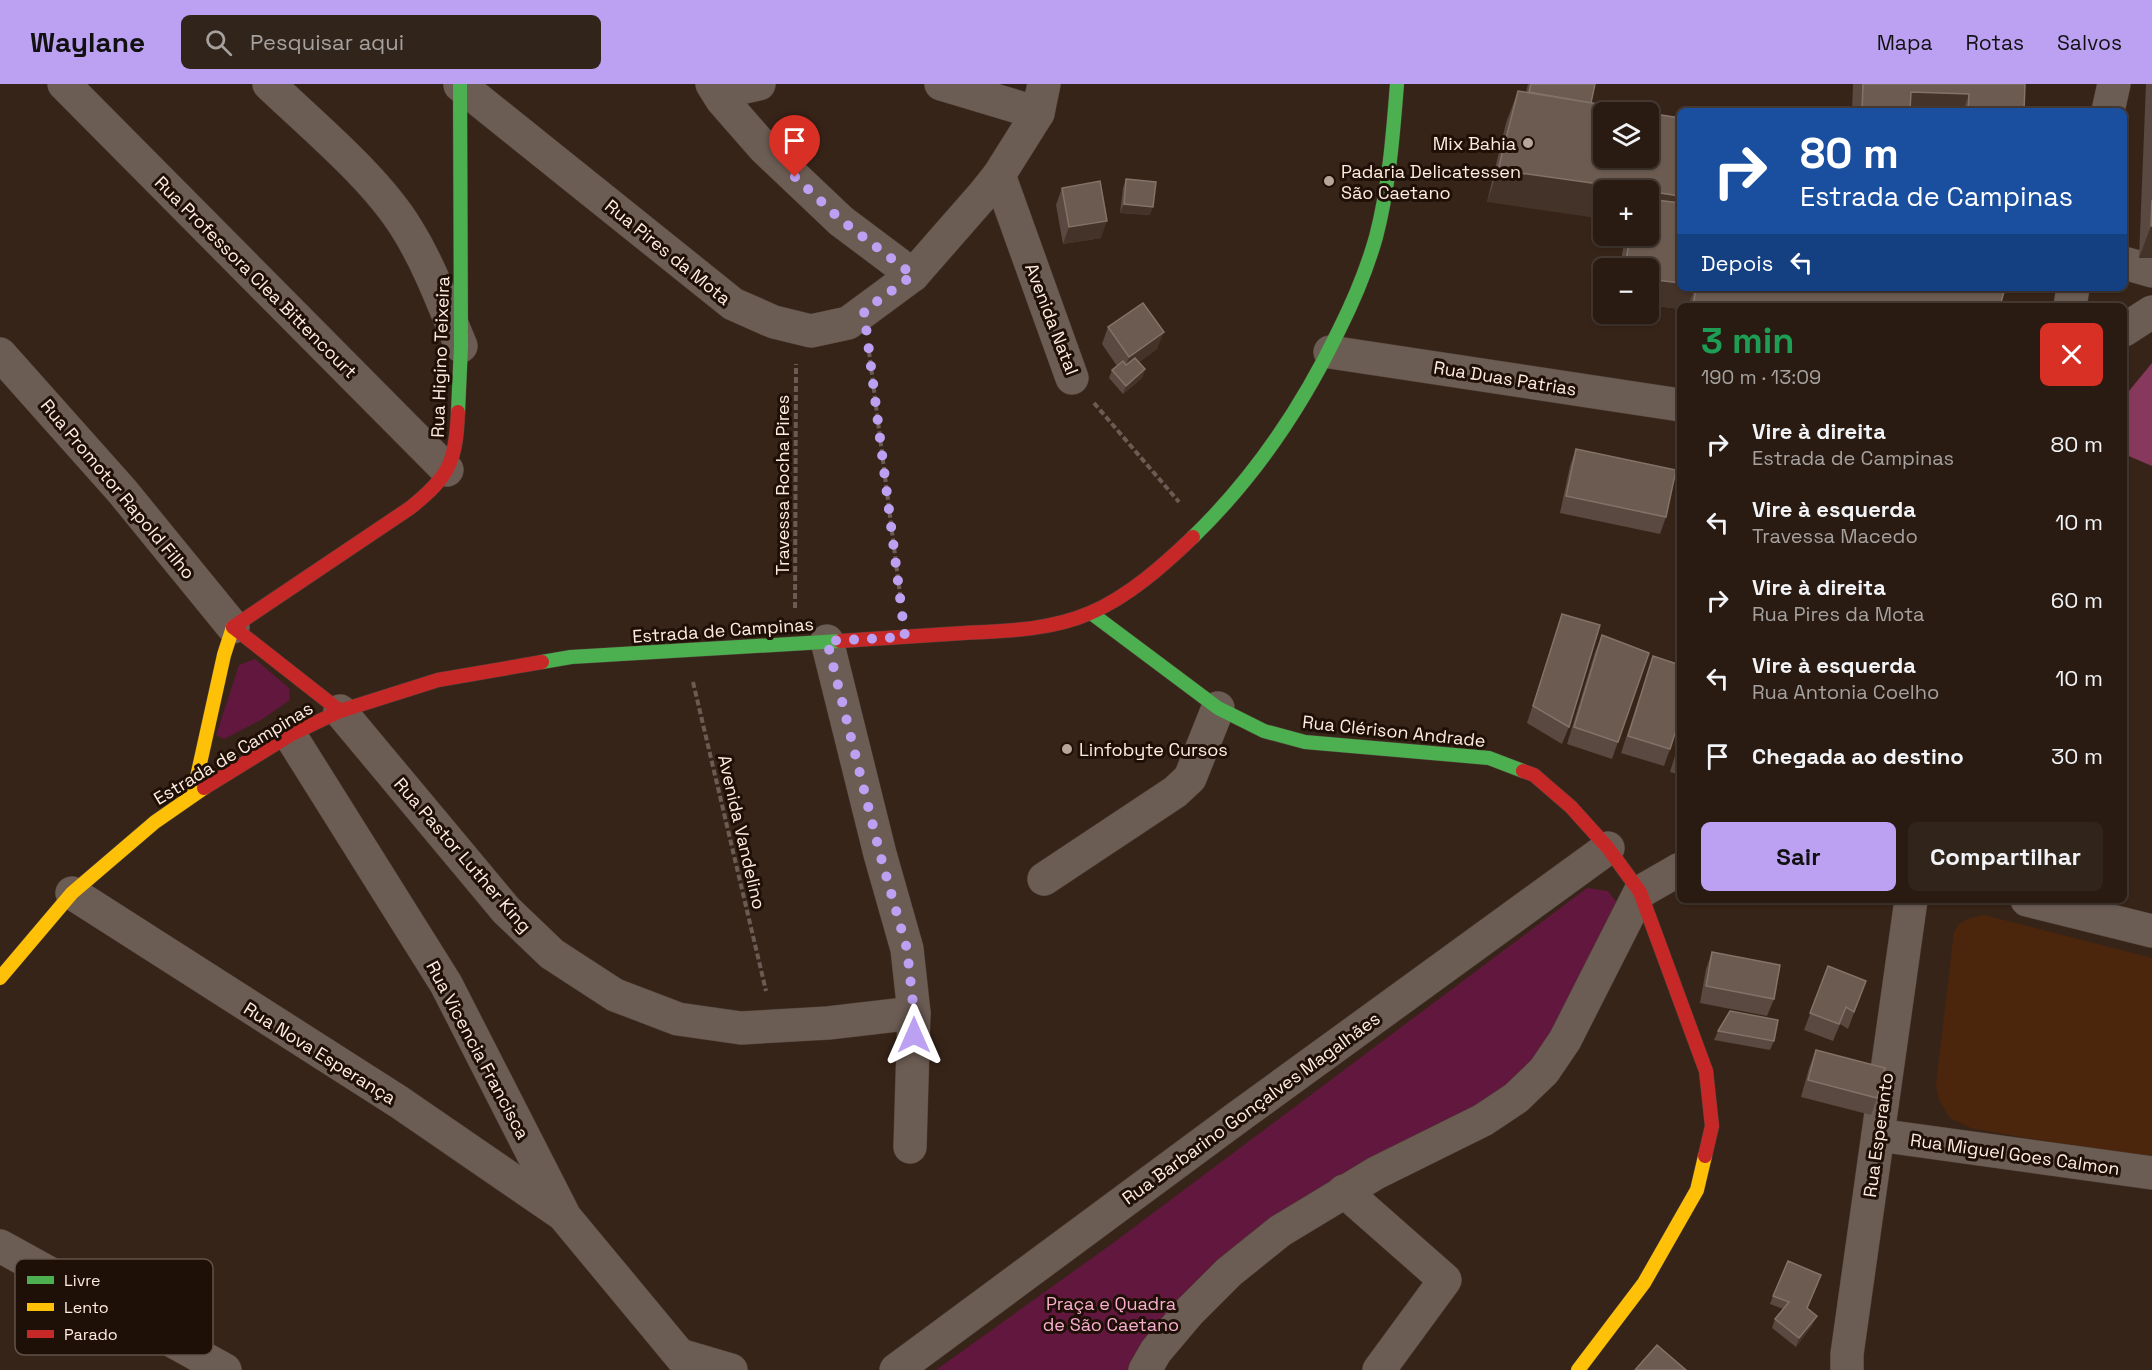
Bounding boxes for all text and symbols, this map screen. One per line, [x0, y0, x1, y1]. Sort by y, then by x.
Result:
search box [181, 15, 601, 69]
text: Waylane [30, 24, 145, 60]
icon: search [202, 26, 235, 59]
text: Pesquisar aqui [250, 28, 404, 56]
text: Mapa [1877, 29, 1932, 56]
text: Rotas [1965, 29, 2024, 56]
text: Salvos [2057, 29, 2122, 56]
map controls [1593, 102, 1659, 324]
button: layers [1593, 102, 1659, 168]
pin [769, 115, 820, 177]
icon: arrive [778, 124, 811, 157]
text: 80 m [1800, 127, 1899, 180]
place label: Mix Bahia [1433, 132, 1516, 155]
icon: right [1701, 132, 1779, 210]
marker: Mix Bahia [1521, 136, 1535, 150]
place label: Padaria Delicatessen São Caetano [1341, 160, 1521, 204]
street label: Rua Professora Clea Bittencourt [150, 171, 362, 383]
marker: Padaria Delicatessen São Caetano [1322, 174, 1336, 188]
text: Estrada de Campinas [1800, 179, 2073, 214]
button: + [1593, 180, 1659, 246]
street label: Rua Pires da Mota [600, 194, 736, 310]
icon: left [1785, 246, 1818, 279]
text: Depois [1701, 249, 1773, 277]
button: − [1593, 258, 1659, 324]
street label: Avenida Natal [1020, 260, 1084, 378]
street label: Rua Higino Teixeira [426, 276, 454, 438]
text: 3 min [1701, 318, 1795, 364]
button: close [2040, 323, 2103, 386]
street label: Rua Duas Patrias [1432, 355, 1578, 401]
text: 190 m · 13:09 [1701, 364, 1821, 390]
street label: Rua Promotor Rapold Filho [36, 394, 200, 584]
street label: Travessa Rocha Pires [771, 395, 794, 575]
text: Vire à direita [1752, 417, 1886, 445]
icon: right [1701, 428, 1734, 461]
text: 80 m [2051, 430, 2103, 458]
text: Estrada de Campinas [1752, 445, 1954, 471]
text: Vire à esquerda [1752, 495, 1916, 523]
icon: left [1701, 506, 1734, 539]
text: 10 m [2055, 508, 2103, 536]
text: Travessa Macedo [1752, 523, 1918, 549]
text: Vire à direita [1752, 573, 1886, 601]
icon: right [1701, 584, 1734, 617]
text: 60 m [2051, 586, 2103, 614]
text: Rua Pires da Mota [1752, 601, 1925, 627]
street label: Estrada de Campinas [631, 612, 815, 648]
text: Vire à esquerda [1752, 651, 1916, 679]
icon: left [1701, 662, 1734, 695]
text: 10 m [2055, 664, 2103, 692]
text: Rua Antonia Coelho [1752, 679, 1939, 705]
street label: Estrada de Campinas [149, 696, 317, 810]
street label: Rua Clérison Andrade [1301, 710, 1487, 752]
place label: Linfobyte Cursos [1079, 738, 1228, 761]
icon: arrive [1701, 740, 1734, 773]
marker: Linfobyte Cursos [1060, 742, 1074, 756]
text: Chegada ao destino [1752, 742, 1964, 770]
text: 30 m [2051, 742, 2103, 770]
street label: Avenida Vandelino [713, 752, 771, 912]
street label: Rua Pastor Luther King [389, 773, 537, 937]
button: Sair [1701, 822, 1896, 891]
button: Compartilhar [1908, 822, 2103, 891]
street label: Rua Vicencia Francisca [421, 957, 535, 1143]
street label: Rua Nova Esperança [240, 997, 400, 1109]
position arrow [882, 1003, 946, 1067]
street label: Rua Barbarino Gonçalves Magalhães [1118, 1007, 1384, 1209]
street label: Rua Esperanto [1858, 1071, 1898, 1199]
street label: Rua Miguel Goes Calmon [1909, 1128, 2121, 1180]
legend [15, 1259, 213, 1355]
text: Livre [64, 1270, 101, 1291]
park label: Praça e Quadra de São Caetano [1043, 1292, 1179, 1336]
text: Lento [64, 1297, 109, 1318]
text: Parado [64, 1324, 118, 1345]

